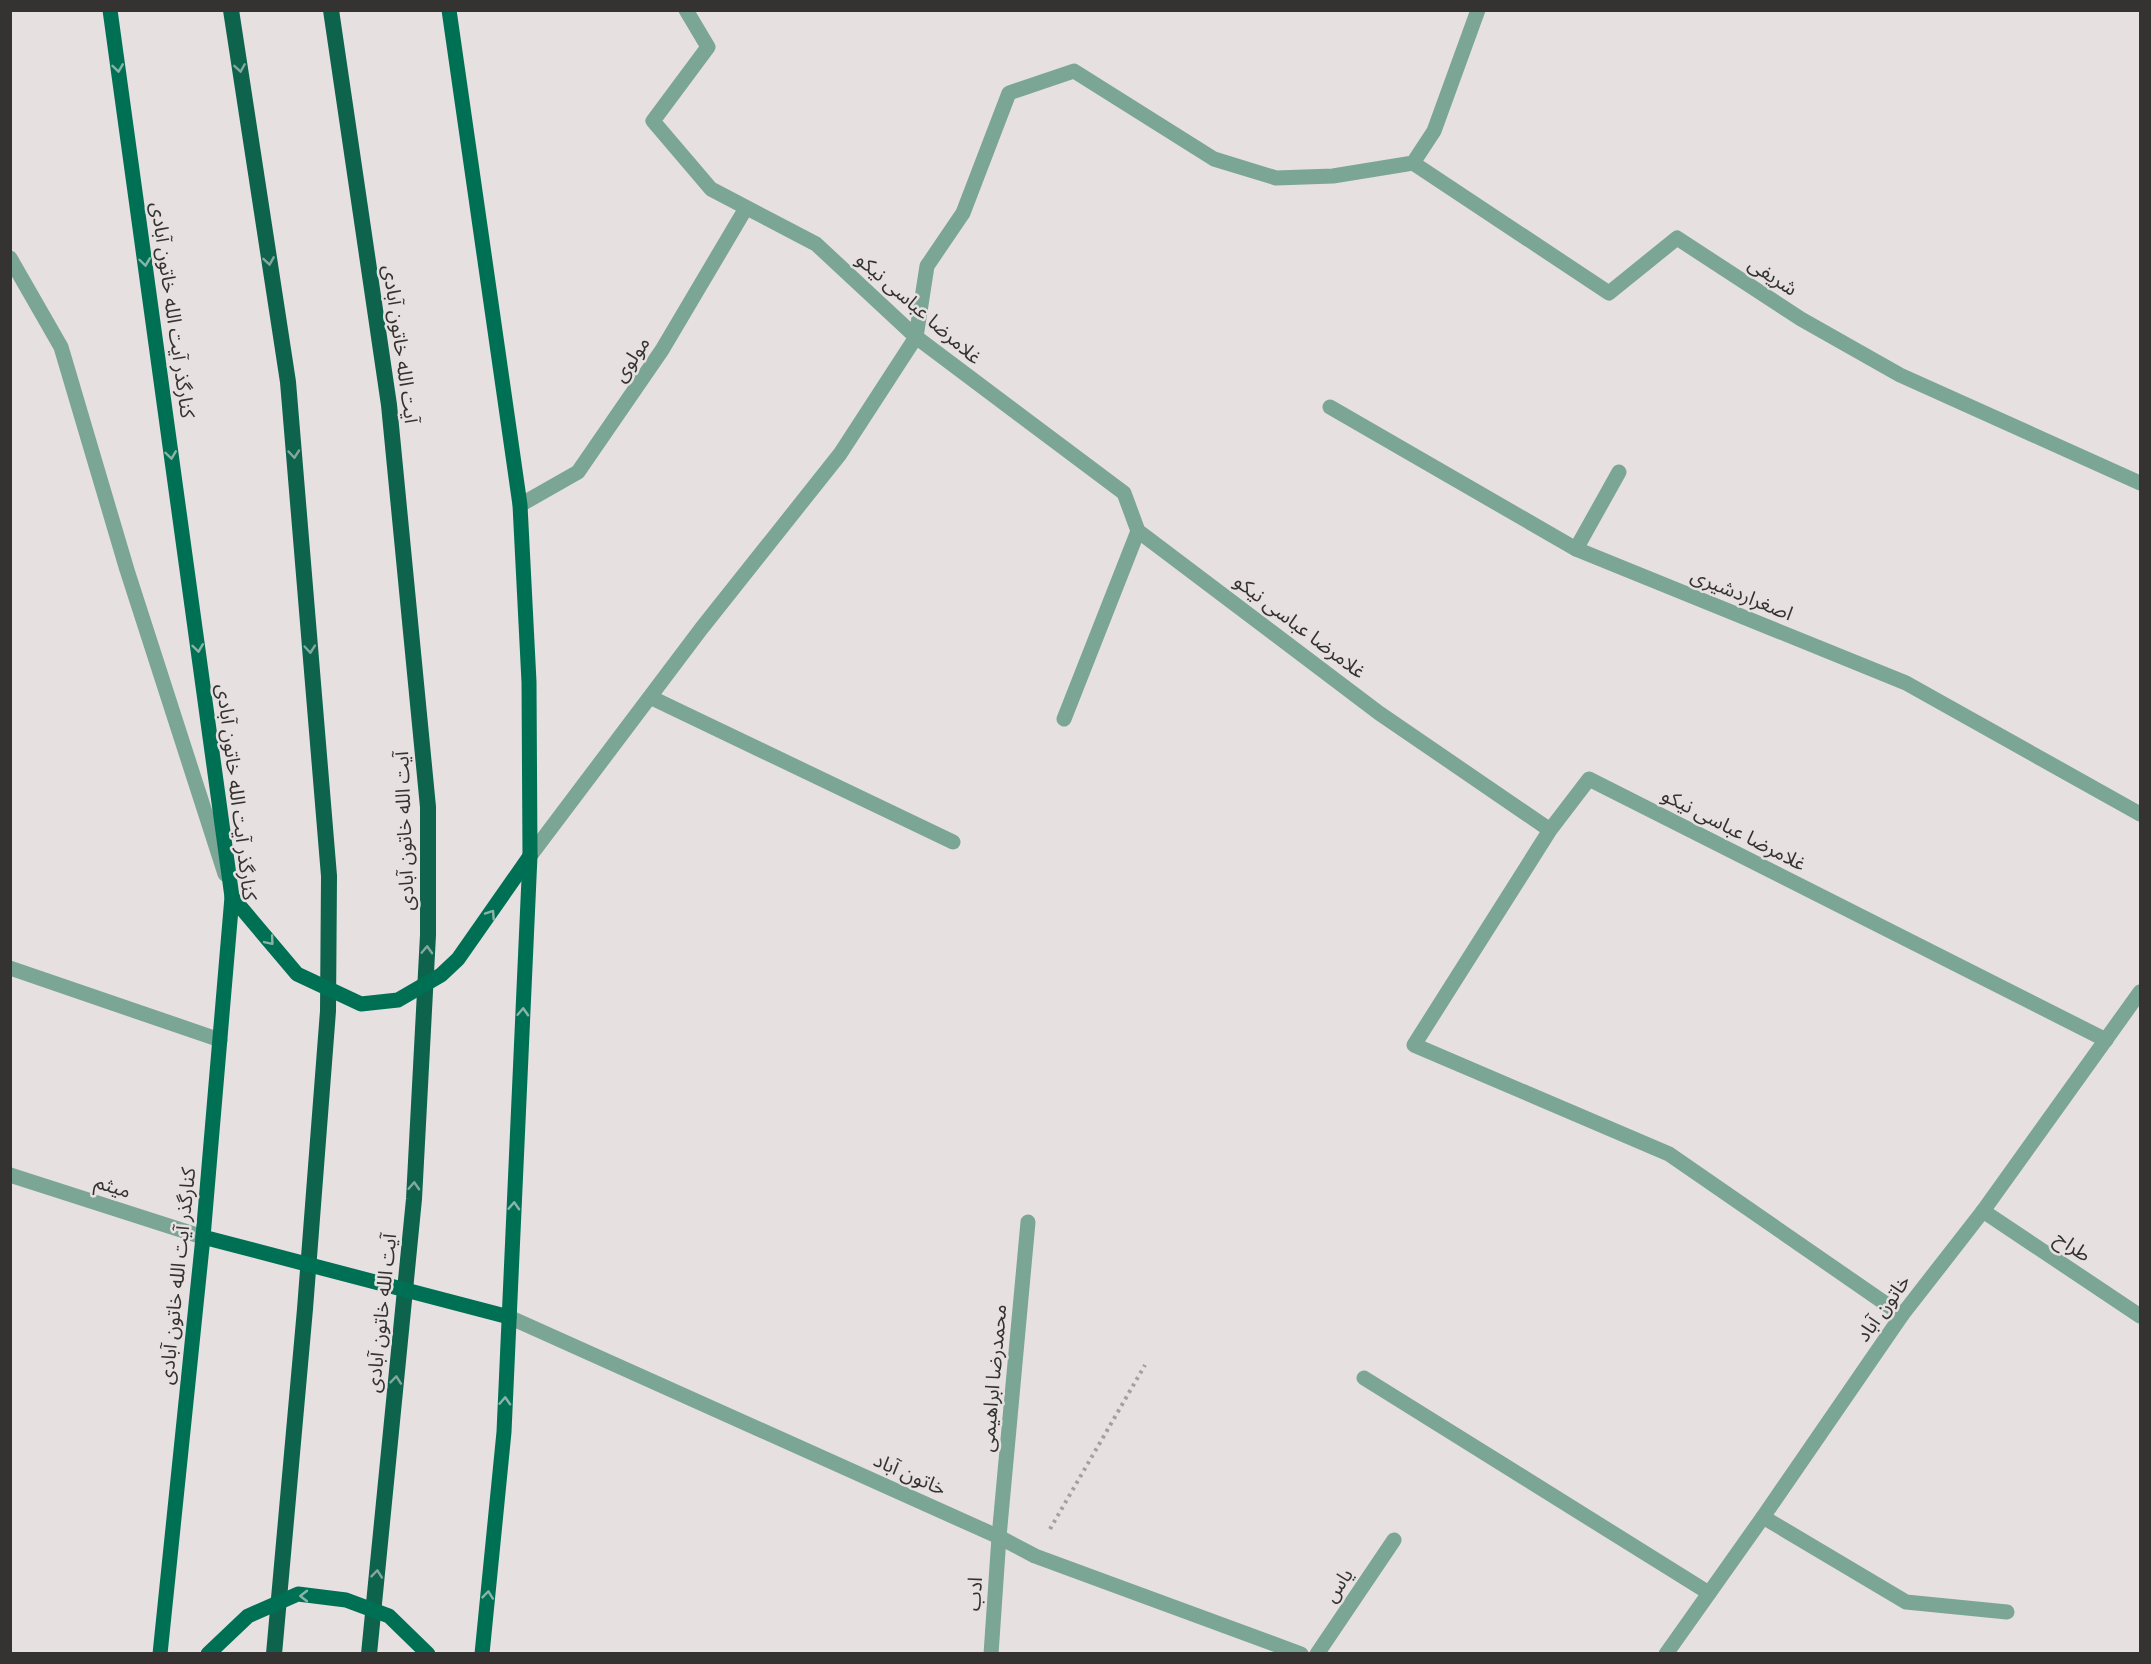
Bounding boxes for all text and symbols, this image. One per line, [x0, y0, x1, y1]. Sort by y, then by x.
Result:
one-way arrow [112, 64, 124, 73]
one-way arrow [234, 64, 246, 73]
street label: کنارگذر آیت الله خاتون آبادی [146, 200, 200, 420]
street label: غلامرضا عباسی نیکو [851, 247, 987, 369]
street label: شریفی [1744, 251, 1802, 301]
one-way arrow [138, 257, 150, 266]
one-way arrow [263, 257, 275, 266]
street label: آیت الله خاتون آبادی [378, 263, 424, 426]
street label: مولوی [607, 332, 655, 386]
one-way arrow [165, 450, 177, 459]
one-way arrow [287, 450, 300, 459]
street label: اصغراردشیری [1687, 563, 1797, 625]
street label: غلامرضا عباسی نیکو [1229, 569, 1371, 683]
one-way arrow [192, 643, 204, 653]
one-way arrow [303, 644, 316, 653]
street label: کنارگذر آیت الله خاتون آبادی [212, 682, 262, 902]
street label: آیت الله خاتون آبادی [389, 750, 419, 911]
street label: غلامرضا عباسی نیکو [1658, 782, 1810, 876]
one-way arrow [484, 910, 495, 921]
one-way arrow [263, 934, 274, 945]
one-way arrow [420, 945, 433, 954]
one-way arrow [517, 1007, 530, 1016]
street label: کنارگذر آیت الله خاتون آبادی [154, 1166, 200, 1386]
street label: میثم [91, 1169, 134, 1206]
one-way arrow [408, 1182, 421, 1191]
one-way arrow [508, 1202, 521, 1211]
street label: طراح [2049, 1225, 2096, 1269]
street label: آیت الله خاتون آبادی [361, 1231, 401, 1394]
street label: خاتون آباد [1851, 1270, 1915, 1346]
street label: محمدرضا ابراهیمی [975, 1303, 1011, 1453]
one-way arrow [389, 1376, 402, 1385]
one-way arrow [499, 1397, 512, 1406]
street label: خاتون آباد [870, 1447, 950, 1501]
street label: یاس [1318, 1563, 1358, 1607]
one-way arrow [370, 1570, 383, 1579]
street label: ادب [961, 1576, 987, 1612]
one-way arrow [299, 1590, 308, 1602]
one-way arrow [481, 1591, 494, 1600]

